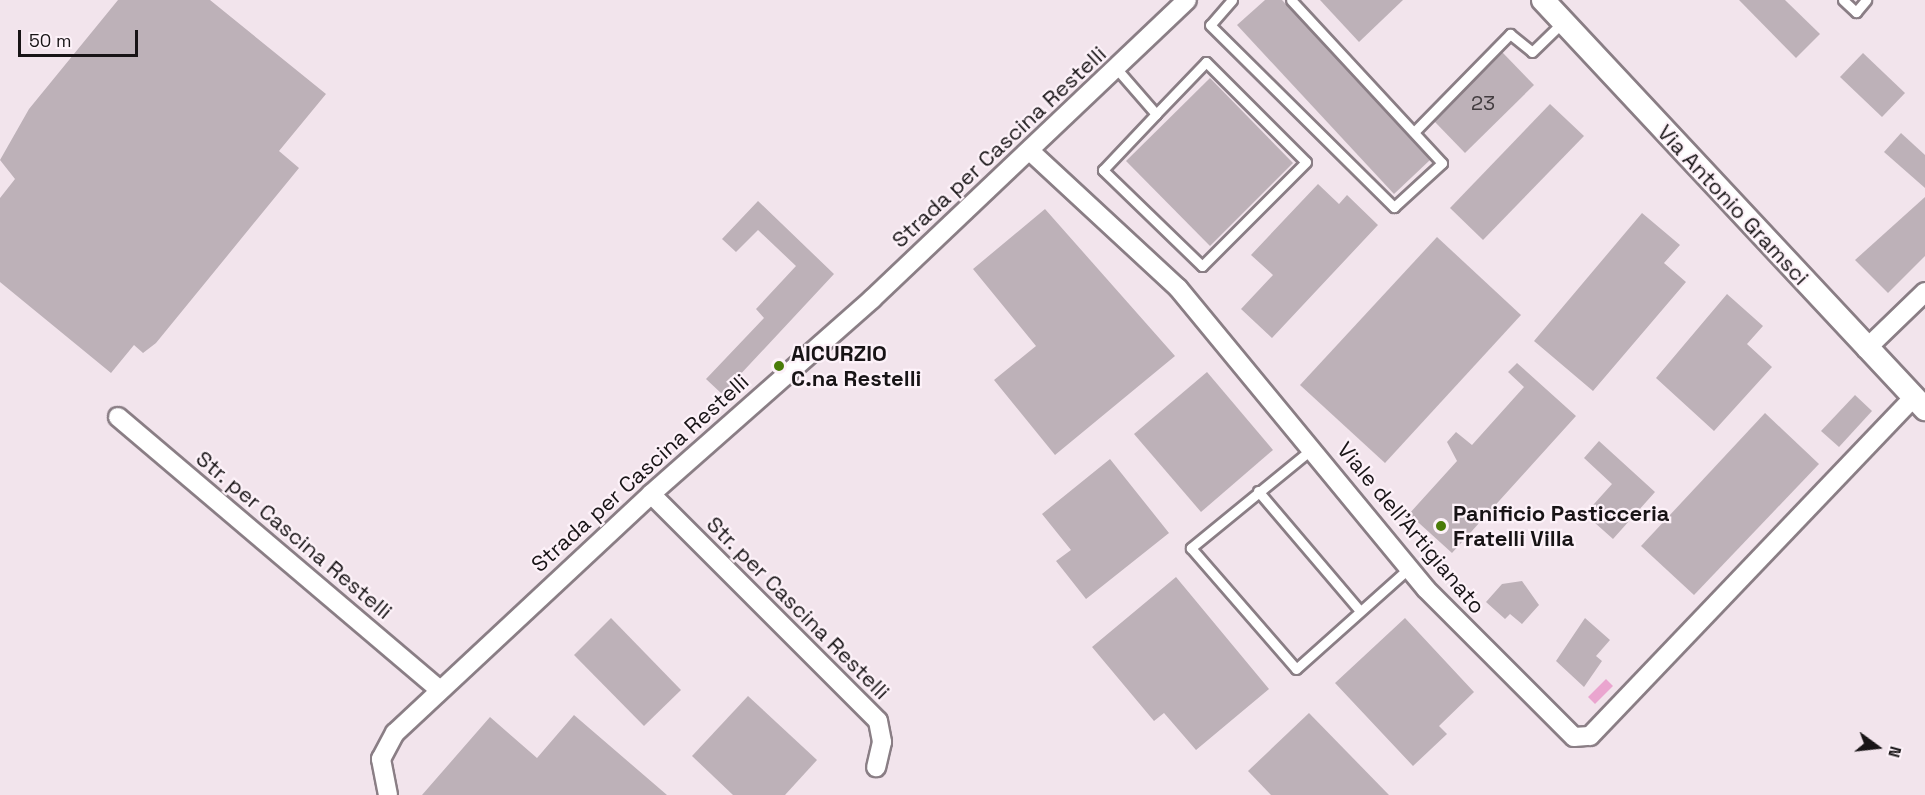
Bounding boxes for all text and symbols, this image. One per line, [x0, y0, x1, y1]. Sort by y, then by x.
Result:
scale bar [21, 18, 141, 56]
text: 50 m [29, 29, 71, 52]
street label: Strada per Cascina Restelli [886, 41, 1112, 253]
house number: 23 [1471, 91, 1495, 115]
street label: Via Antonio Gramsci [1652, 119, 1814, 291]
place label: AICURZIO C.na Restelli [791, 340, 921, 392]
marker: AICURZIO C.na Restelli [772, 359, 786, 373]
street label: Strada per Cascina Restelli [526, 368, 754, 578]
street label: Viale dell'Artigianato [1332, 437, 1490, 619]
street label: Str. per Cascina Restelli [190, 445, 398, 625]
place label: Panificio Pasticceria Fratelli Villa [1453, 500, 1669, 552]
street label: Str. per Cascina Restelli [701, 511, 895, 705]
marker: Panificio Pasticceria Fratelli Villa [1434, 519, 1448, 533]
north arrow [1847, 717, 1907, 777]
text: N [1883, 744, 1906, 760]

